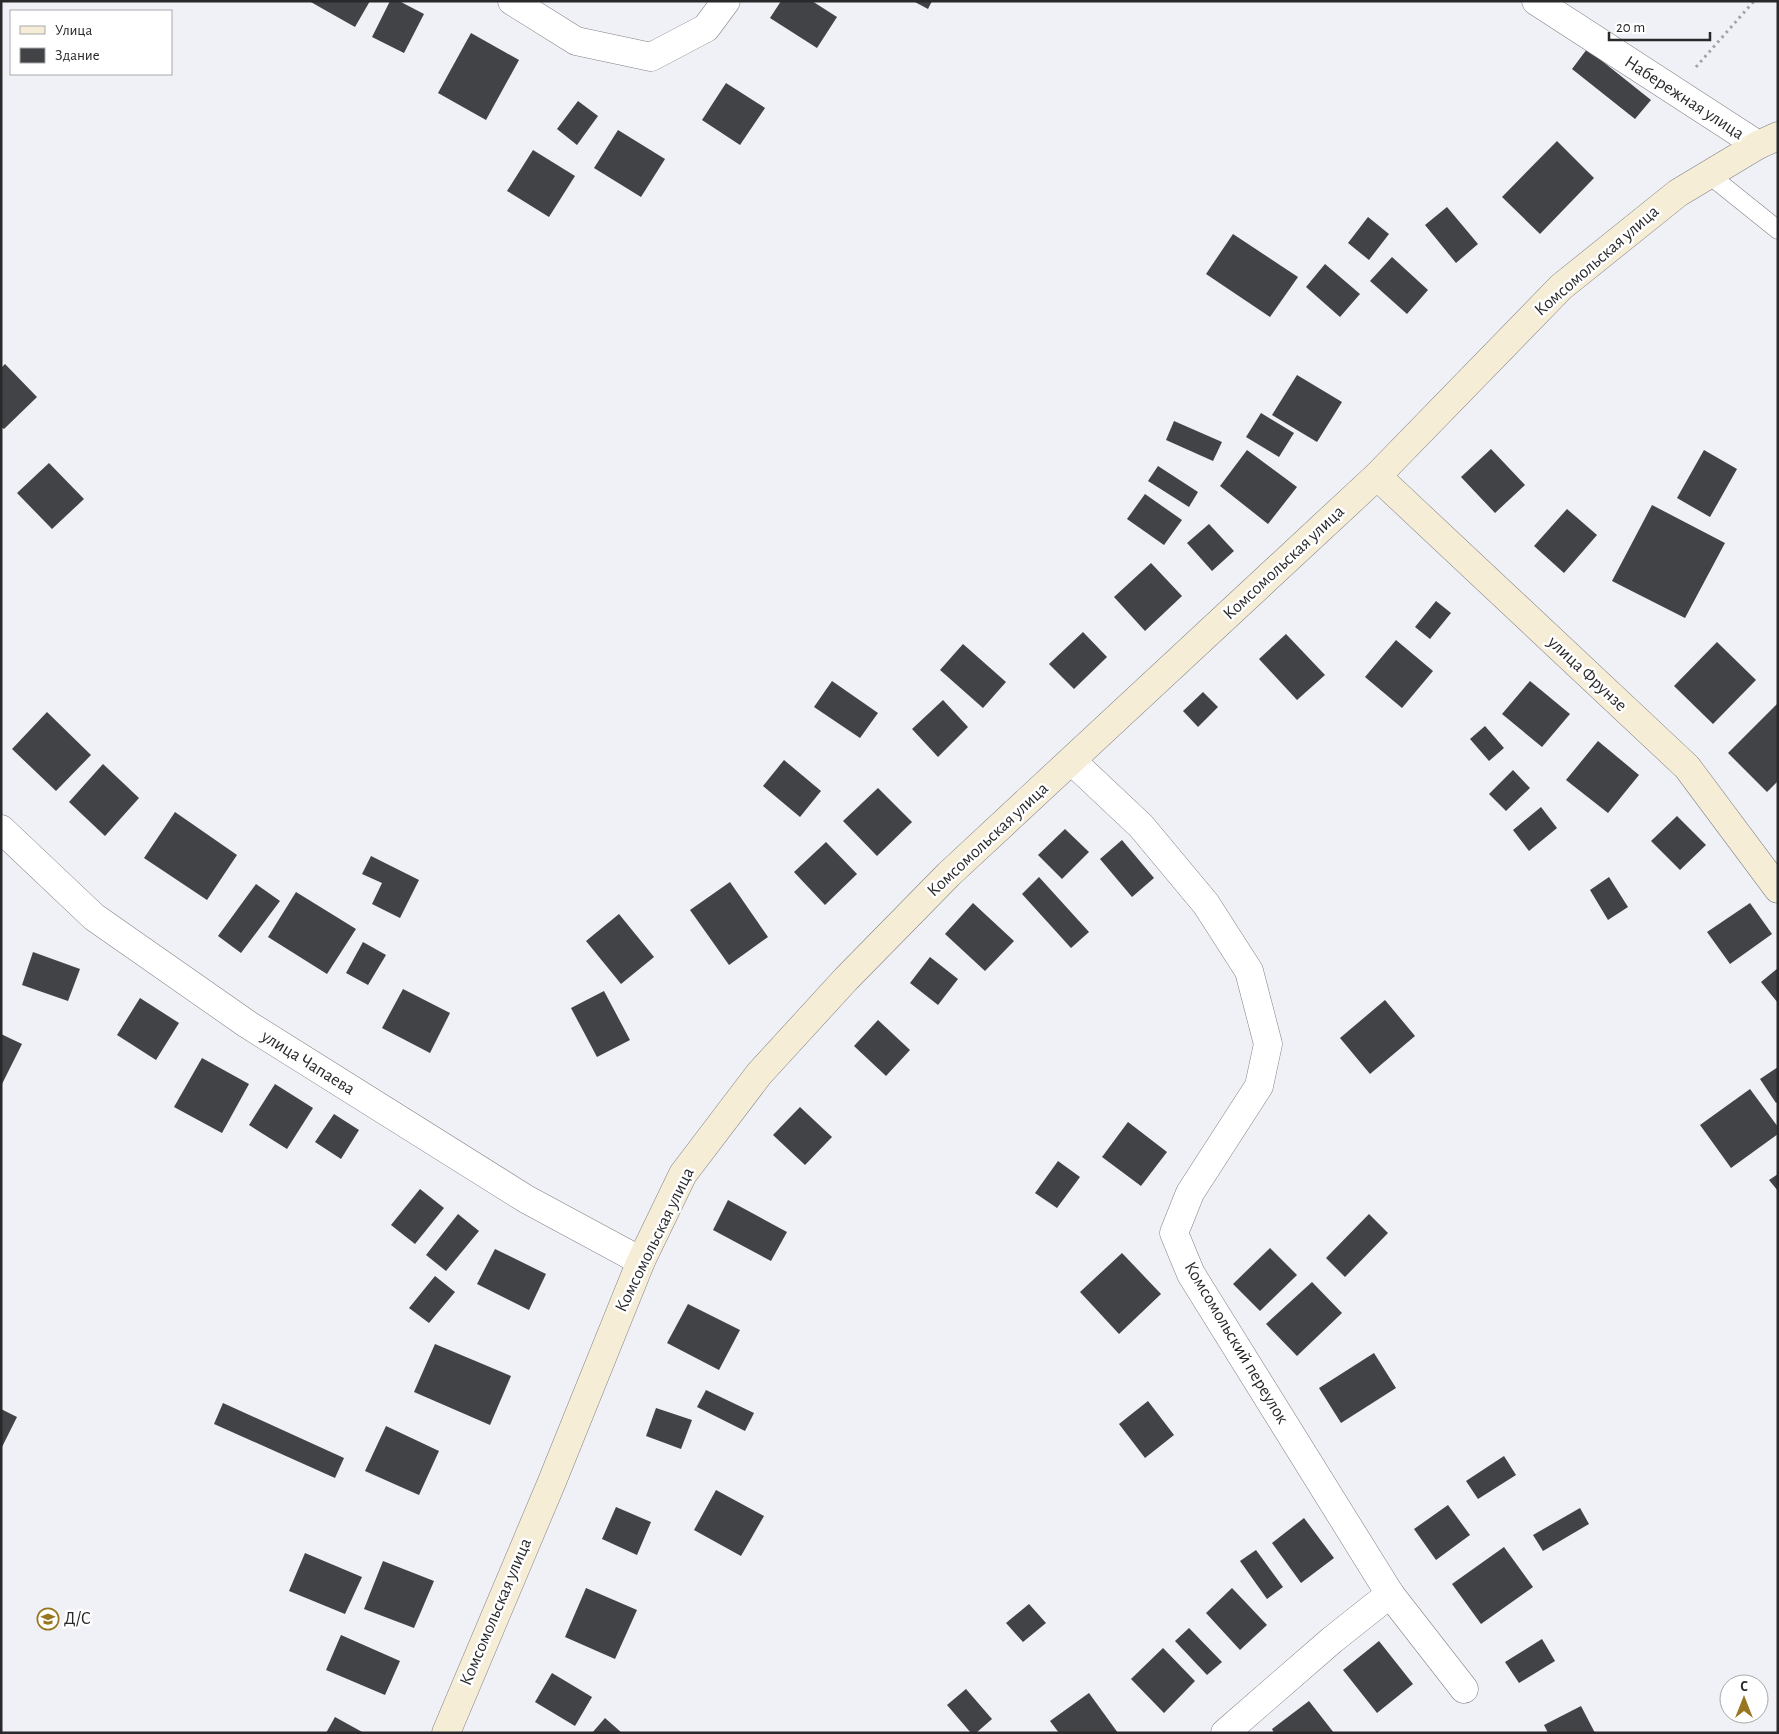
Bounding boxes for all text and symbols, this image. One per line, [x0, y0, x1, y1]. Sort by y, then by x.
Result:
legend [10, 10, 172, 75]
scale bar [1609, 10, 1710, 42]
text: 20 m [1616, 20, 1645, 35]
text: Улица [55, 23, 92, 38]
text: Здание [55, 48, 100, 63]
street label: Набережная улица [1621, 52, 1748, 143]
street label: Комсомольская улица [1531, 202, 1663, 320]
street label: Комсомольская улица [1220, 502, 1348, 624]
street label: улица Фрунзе [1543, 632, 1630, 715]
street label: Комсомольская улица [924, 779, 1052, 901]
street label: улица Чапаева [257, 1027, 358, 1099]
street label: Комсомольская улица [612, 1165, 698, 1315]
street label: Комсомольский переулок [1180, 1259, 1292, 1428]
street label: Комсомольская улица [457, 1536, 535, 1688]
school or university icon: Д/С [36, 1607, 60, 1631]
place label: Д/С [64, 1610, 91, 1628]
north arrow [1719, 1674, 1769, 1724]
text: С [1740, 1680, 1748, 1694]

